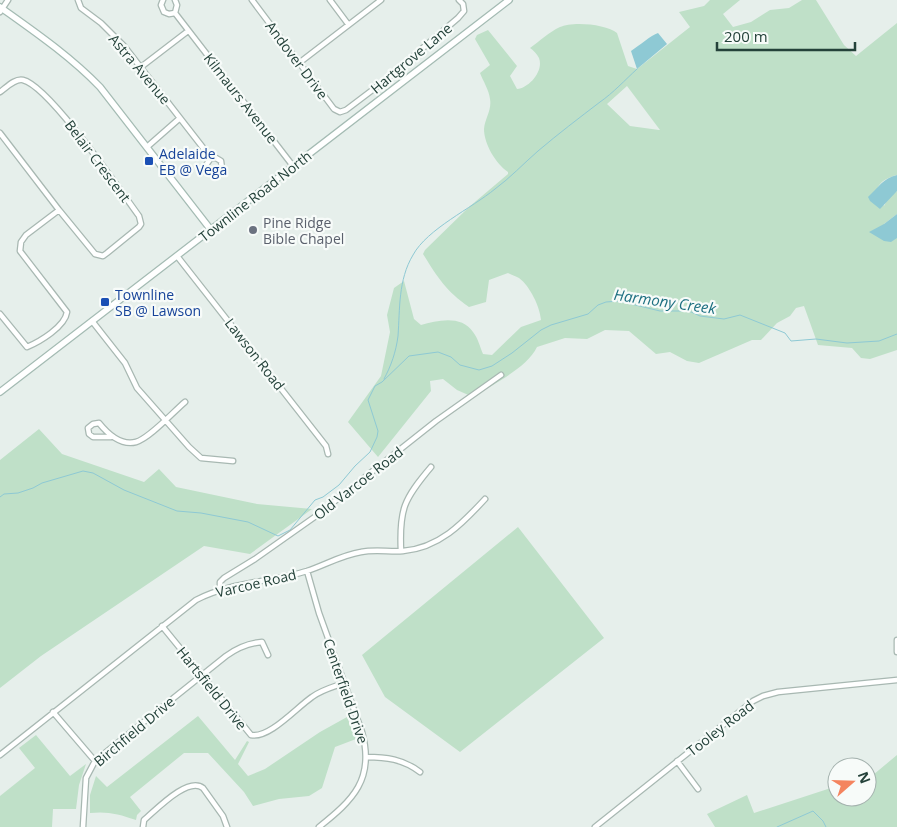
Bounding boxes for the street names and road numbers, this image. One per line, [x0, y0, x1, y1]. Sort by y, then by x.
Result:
street label: Andover Drive [261, 17, 333, 103]
street label: Hartgrove Lane [366, 18, 456, 98]
street label: Astra Avenue [105, 30, 175, 108]
street label: Kilmaurs Avenue [200, 49, 282, 147]
street label: Belair Crescent [61, 116, 135, 206]
street label: Townline Road North [195, 146, 315, 246]
street label: Lawson Road [221, 314, 289, 394]
street label: Old Varcoe Road [309, 442, 407, 524]
street label: Varcoe Road [214, 565, 298, 601]
street label: Centerfield Drive [319, 636, 373, 746]
street label: Hartsfield Drive [173, 643, 251, 734]
street label: Birchfield Drive [90, 692, 178, 770]
street label: Tooley Road [683, 696, 757, 760]

